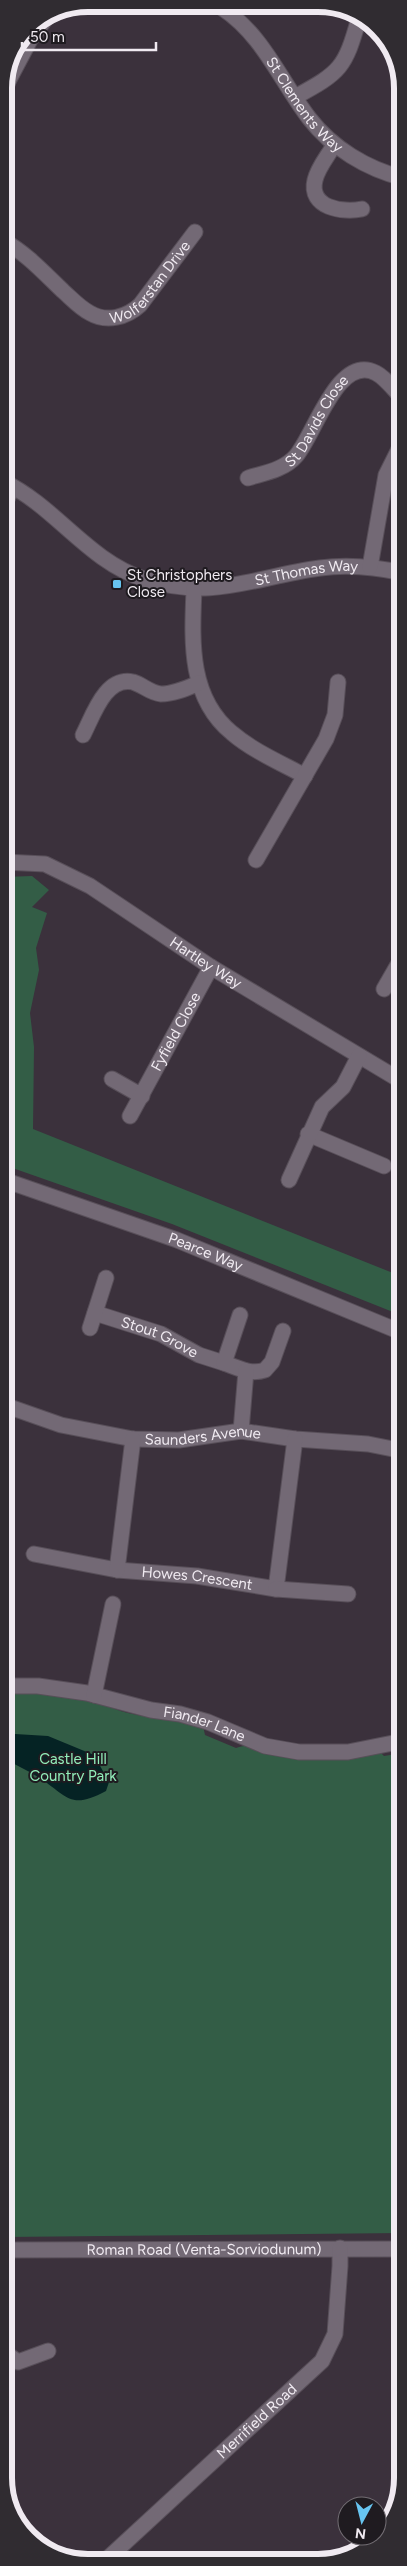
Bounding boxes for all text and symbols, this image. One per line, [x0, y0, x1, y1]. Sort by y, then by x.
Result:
scale bar [22, 20, 156, 52]
text: 50 m [30, 28, 65, 46]
street label: St Clements Way [262, 54, 347, 156]
street label: Wolferstan Drive [108, 237, 194, 327]
street label: St Davids Close [281, 371, 352, 471]
street label: St Thomas Way [253, 557, 358, 590]
place label: St Christophers Close [127, 566, 232, 601]
marker: St Christophers Close [111, 578, 123, 590]
street label: Hartley Way [166, 933, 245, 992]
street label: Fyfield Close [147, 989, 205, 1074]
street label: Pearce Way [166, 1229, 246, 1275]
street label: Stout Grove [119, 1313, 201, 1362]
street label: Saunders Avenue [144, 1422, 262, 1449]
street label: Howes Crescent [141, 1563, 254, 1594]
street label: Fiander Lane [162, 1703, 248, 1746]
park label: Castle Hill Country Park [29, 1750, 117, 1785]
street label: Roman Road (Venta-Sorviodunum) [86, 2240, 322, 2259]
street label: Merrifield Road [213, 2380, 300, 2462]
north arrow [337, 2496, 387, 2546]
text: N [354, 2524, 367, 2543]

